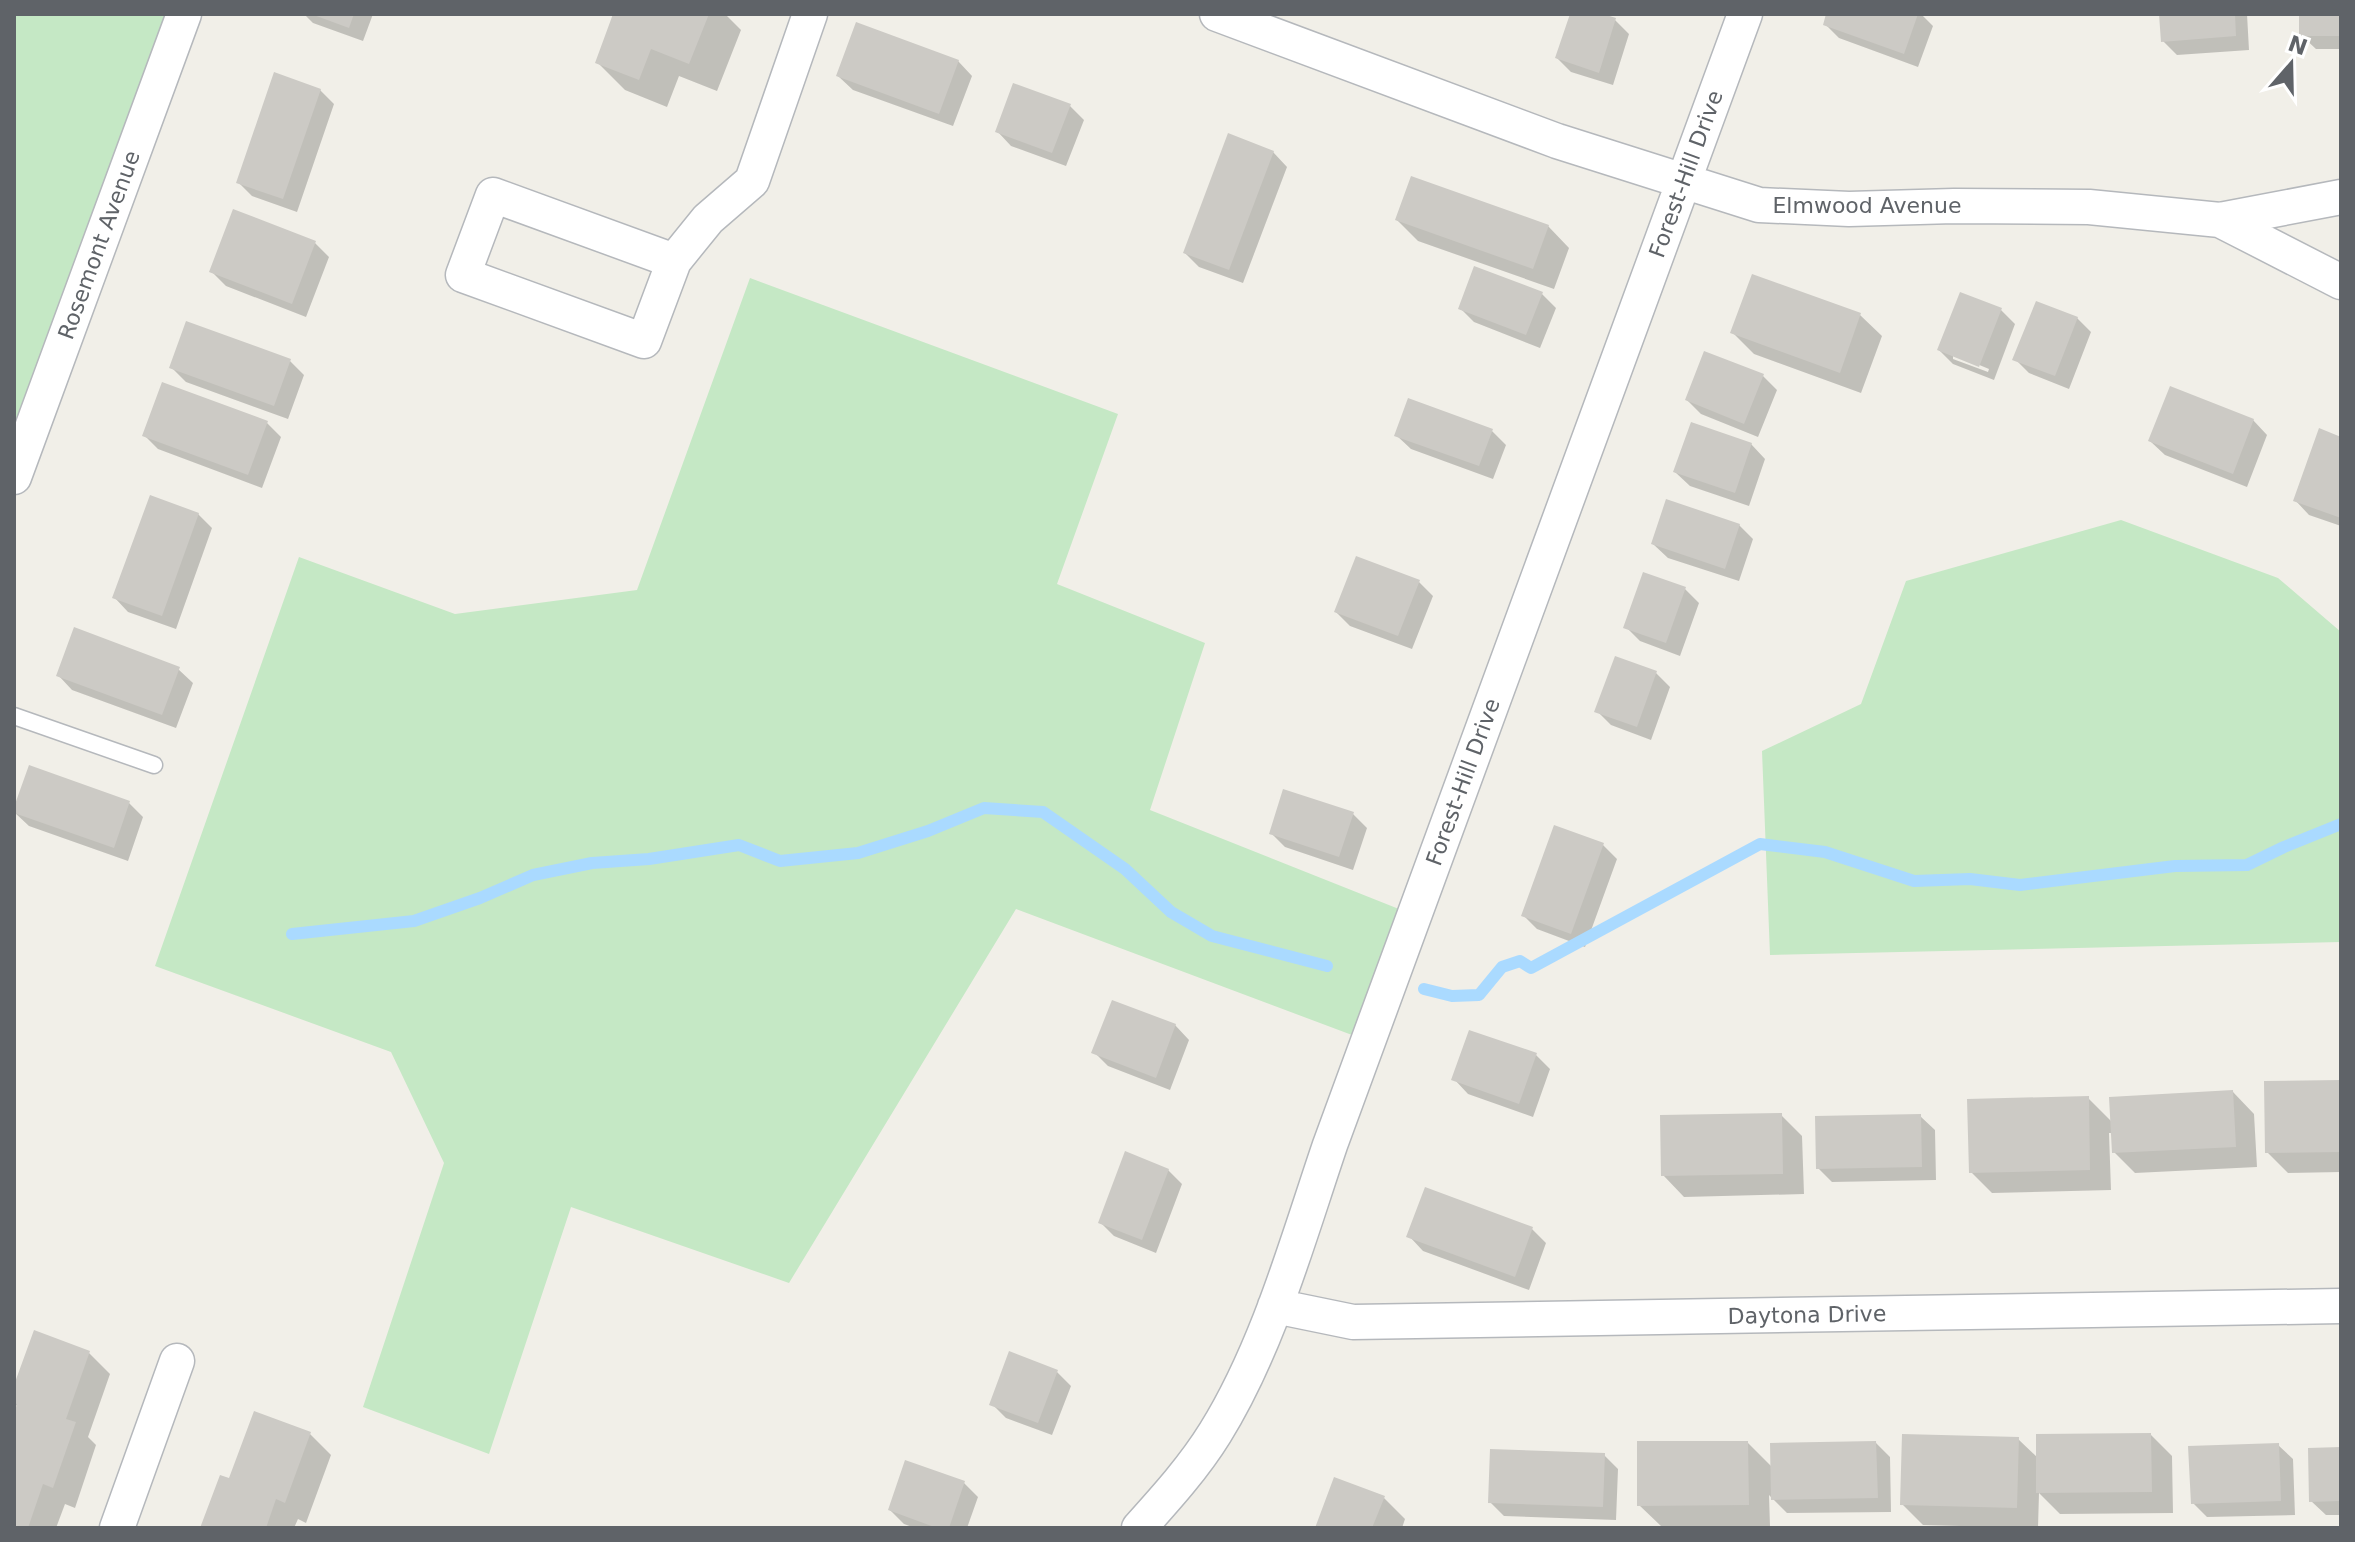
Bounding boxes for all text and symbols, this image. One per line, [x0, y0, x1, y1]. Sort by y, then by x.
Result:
north arrow [2251, 24, 2331, 104]
text: N [2285, 31, 2311, 61]
street label: Forest-Hill Drive [1644, 87, 1728, 261]
street label: Rosemont Avenue [53, 147, 145, 343]
street label: Elmwood Avenue [1772, 193, 1962, 218]
street label: Forest-Hill Drive [1421, 695, 1505, 869]
street label: Daytona Drive [1727, 1301, 1887, 1329]

